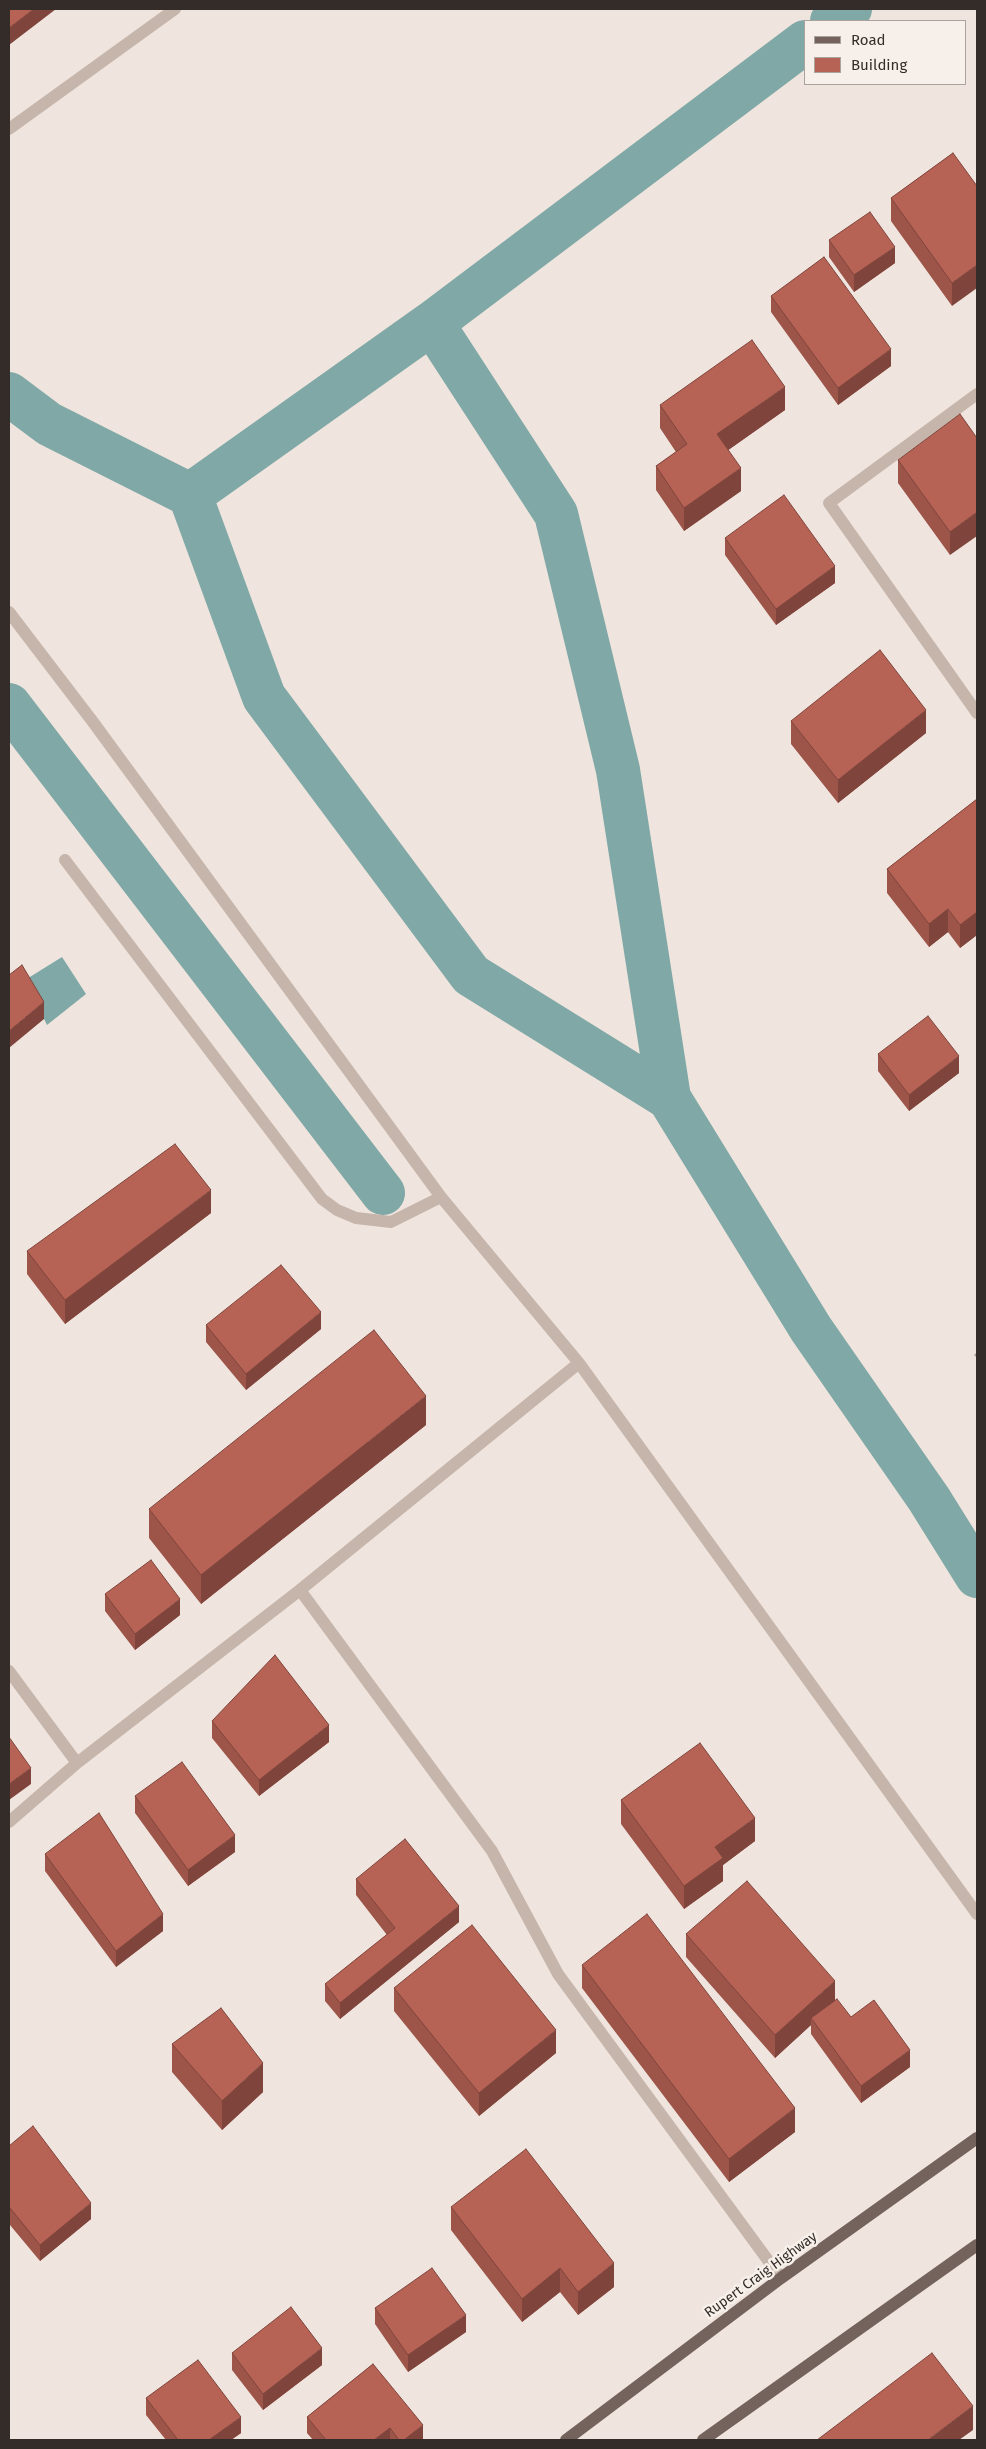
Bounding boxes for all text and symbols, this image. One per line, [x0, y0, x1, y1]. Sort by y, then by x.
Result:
legend [804, 20, 966, 85]
text: Road [851, 31, 886, 49]
text: Building [851, 56, 907, 74]
street label: Rupert Craig Highway [701, 2229, 821, 2321]

